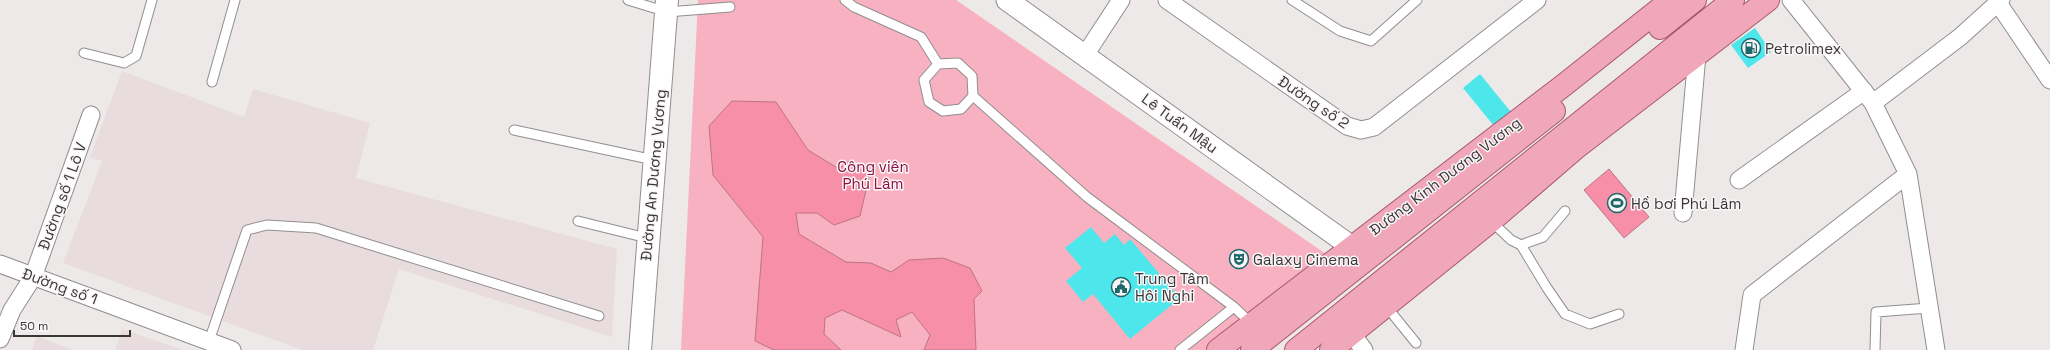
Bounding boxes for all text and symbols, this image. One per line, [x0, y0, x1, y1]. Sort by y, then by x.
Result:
fuel station icon: Petrolimex [1740, 37, 1762, 59]
place label: Petrolimex [1765, 39, 1842, 58]
street label: Đường số 2 [1275, 71, 1353, 133]
street label: Đường An Dương Vương [636, 88, 670, 262]
street label: Lê Tuấn Mậu [1138, 89, 1222, 157]
street label: Đường Kinh Dương Vương [1365, 113, 1525, 239]
street label: Đường số 1 Lô V [34, 140, 90, 252]
park label: Công viên Phú Lâm [837, 157, 909, 193]
sports icon: Hồ bơi Phú Lâm [1606, 192, 1628, 214]
place label: Hồ bơi Phú Lâm [1631, 194, 1742, 213]
theatre icon: Galaxy Cinema [1228, 248, 1250, 270]
place label: Galaxy Cinema [1253, 250, 1359, 269]
street label: Đường số 1 [20, 264, 100, 308]
place label: Trung Tâm Hôi Nghi [1135, 269, 1209, 305]
public building icon: Trung Tâm Hôi Nghi [1110, 276, 1132, 298]
scale bar [14, 312, 130, 338]
text: 50 m [20, 318, 48, 334]

